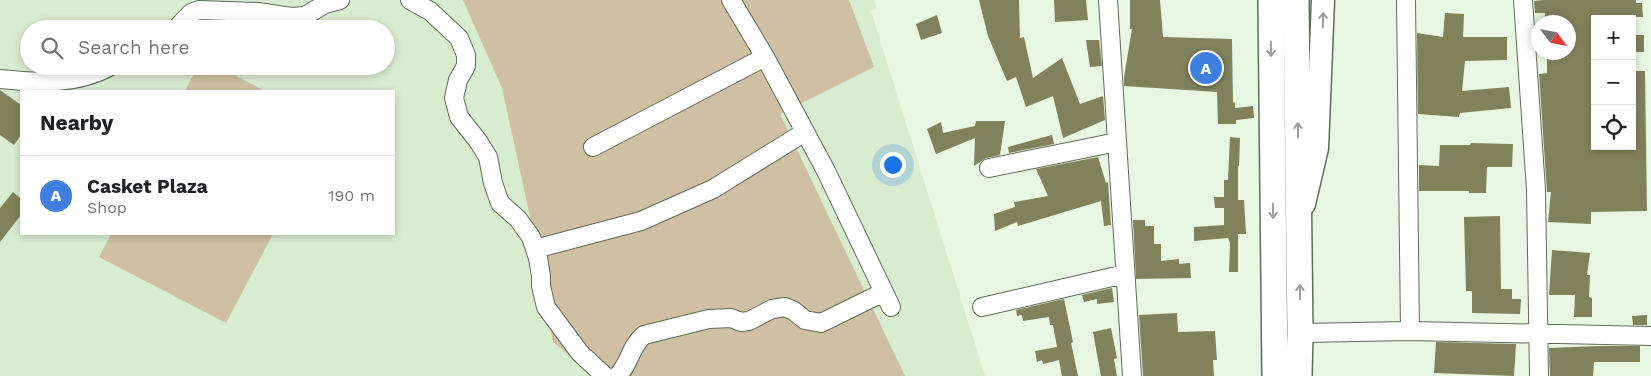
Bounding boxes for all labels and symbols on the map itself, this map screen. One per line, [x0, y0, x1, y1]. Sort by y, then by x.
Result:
one-way arrow [1318, 12, 1327, 28]
north arrow [1531, 15, 1576, 60]
one-way arrow [1266, 40, 1276, 56]
pin: A [1190, 49, 1222, 87]
one-way arrow [1293, 122, 1303, 138]
your location [880, 152, 906, 178]
one-way arrow [1268, 202, 1278, 219]
one-way arrow [1295, 285, 1305, 301]

